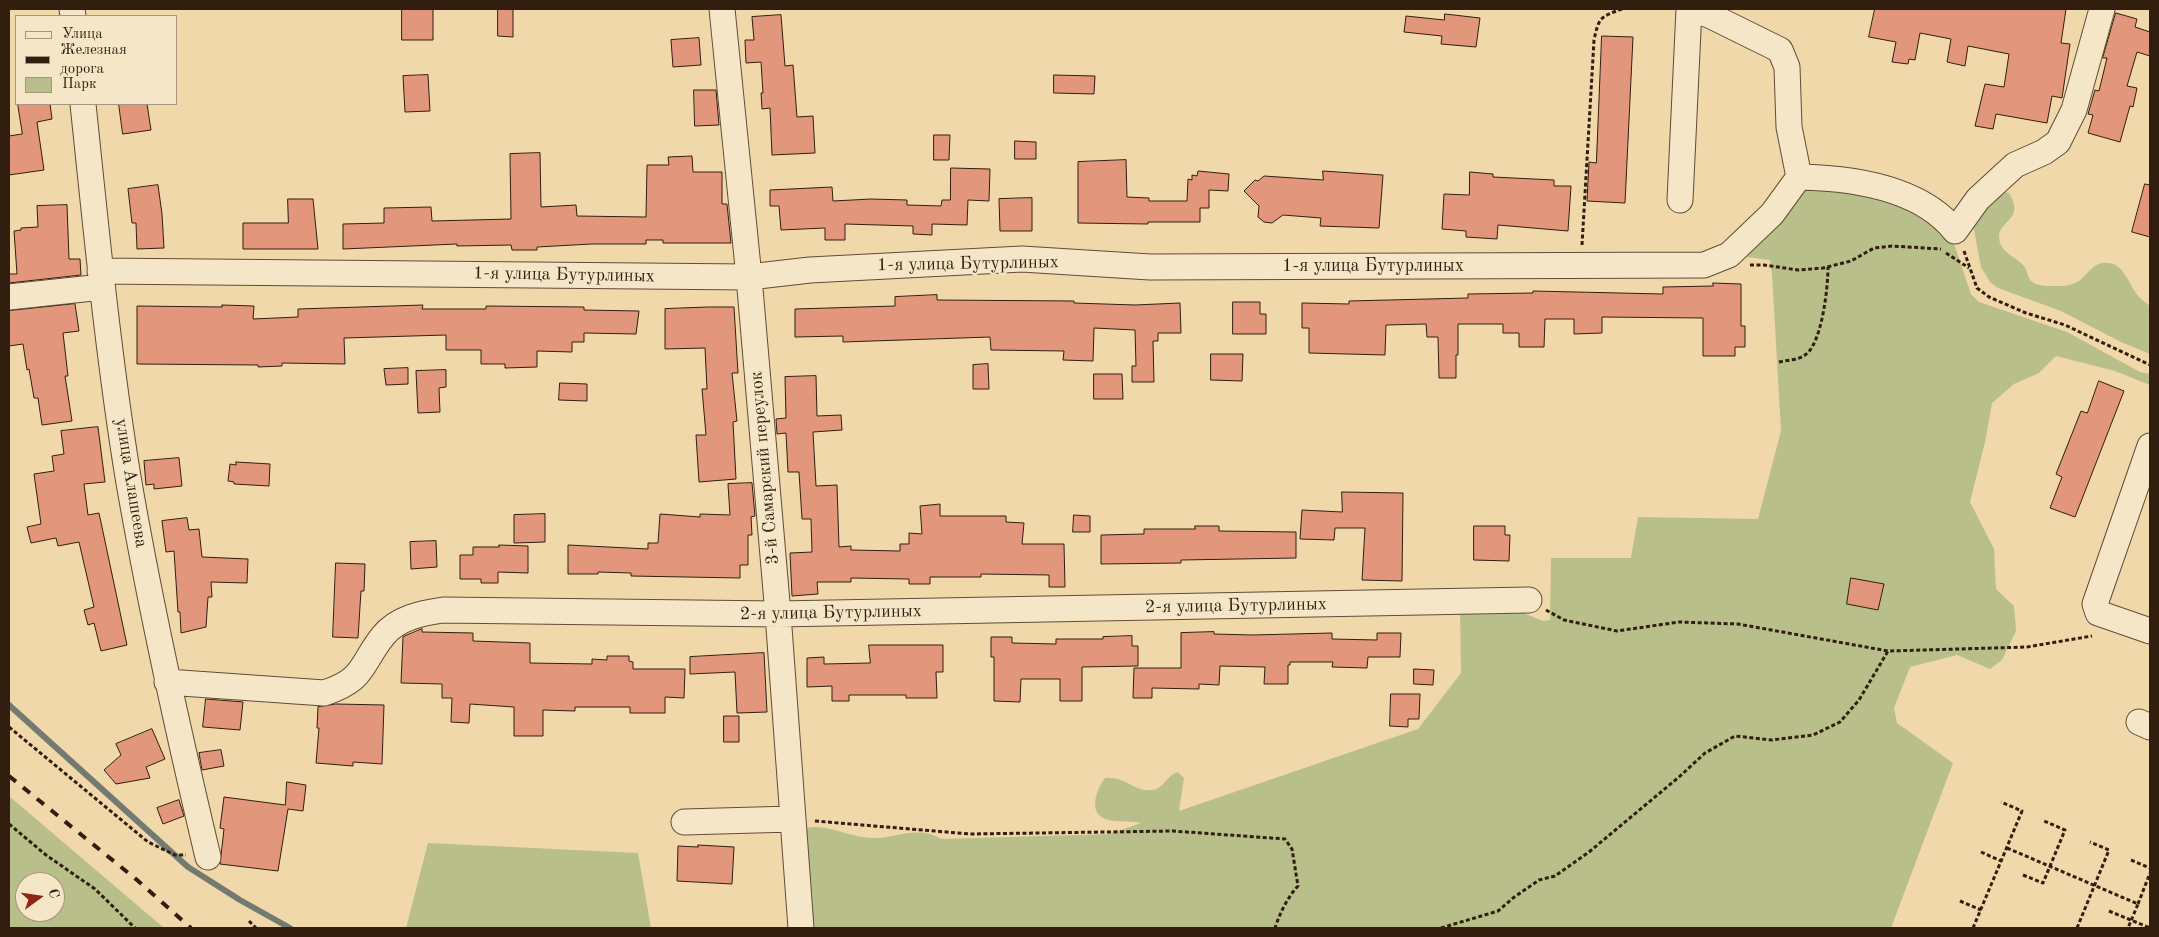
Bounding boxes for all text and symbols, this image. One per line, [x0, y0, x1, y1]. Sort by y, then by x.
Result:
legend [15, 15, 178, 105]
text: Улица [62, 27, 103, 42]
text: Железная дорога [60, 43, 127, 77]
text: Парк [62, 77, 97, 92]
street label: 1-я улица Бутурлиных [877, 252, 1059, 276]
street label: 1-я улица Бутурлиных [1282, 255, 1464, 277]
street label: 1-я улица Бутурлиных [473, 263, 655, 287]
street label: 3-й Самарский переулок [746, 370, 784, 566]
street label: улица Алашеева [110, 417, 152, 549]
street label: 2-я улица Бутурлиных [1145, 594, 1327, 618]
street label: 2-я улица Бутурлиных [740, 601, 922, 625]
north arrow [15, 872, 65, 922]
text: С [46, 887, 61, 900]

